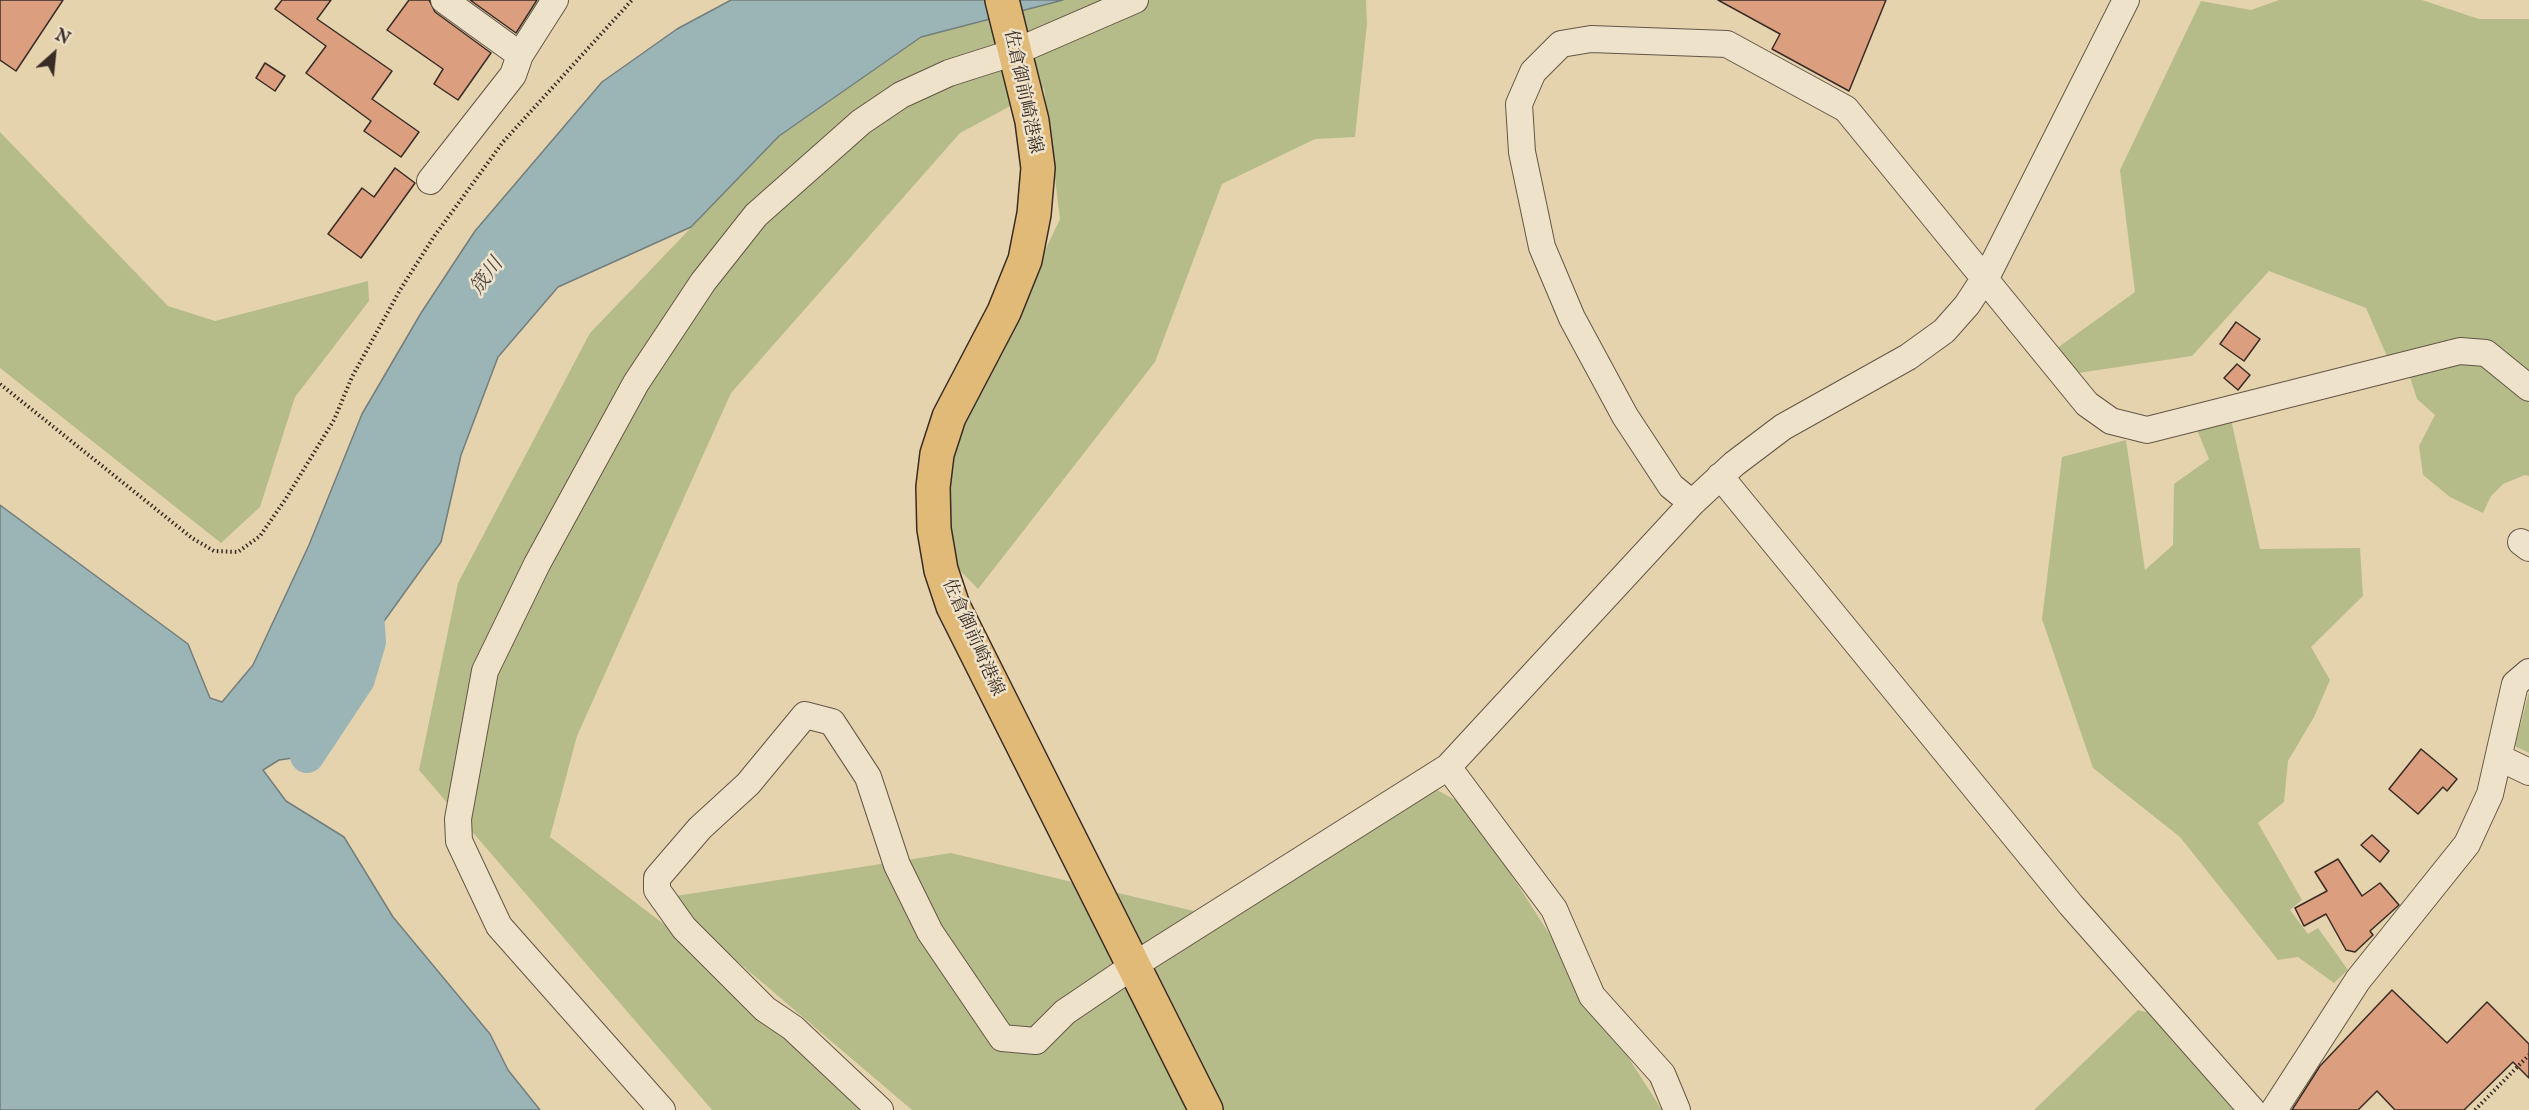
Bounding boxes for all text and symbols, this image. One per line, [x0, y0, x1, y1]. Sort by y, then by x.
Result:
north arrow [24, 24, 84, 84]
text: N [51, 26, 73, 50]
street label: 佐倉御前崎港線 [998, 28, 1046, 156]
water label: 筬川 [467, 254, 509, 300]
street label: 佐倉御前崎港線 [937, 576, 1007, 700]

